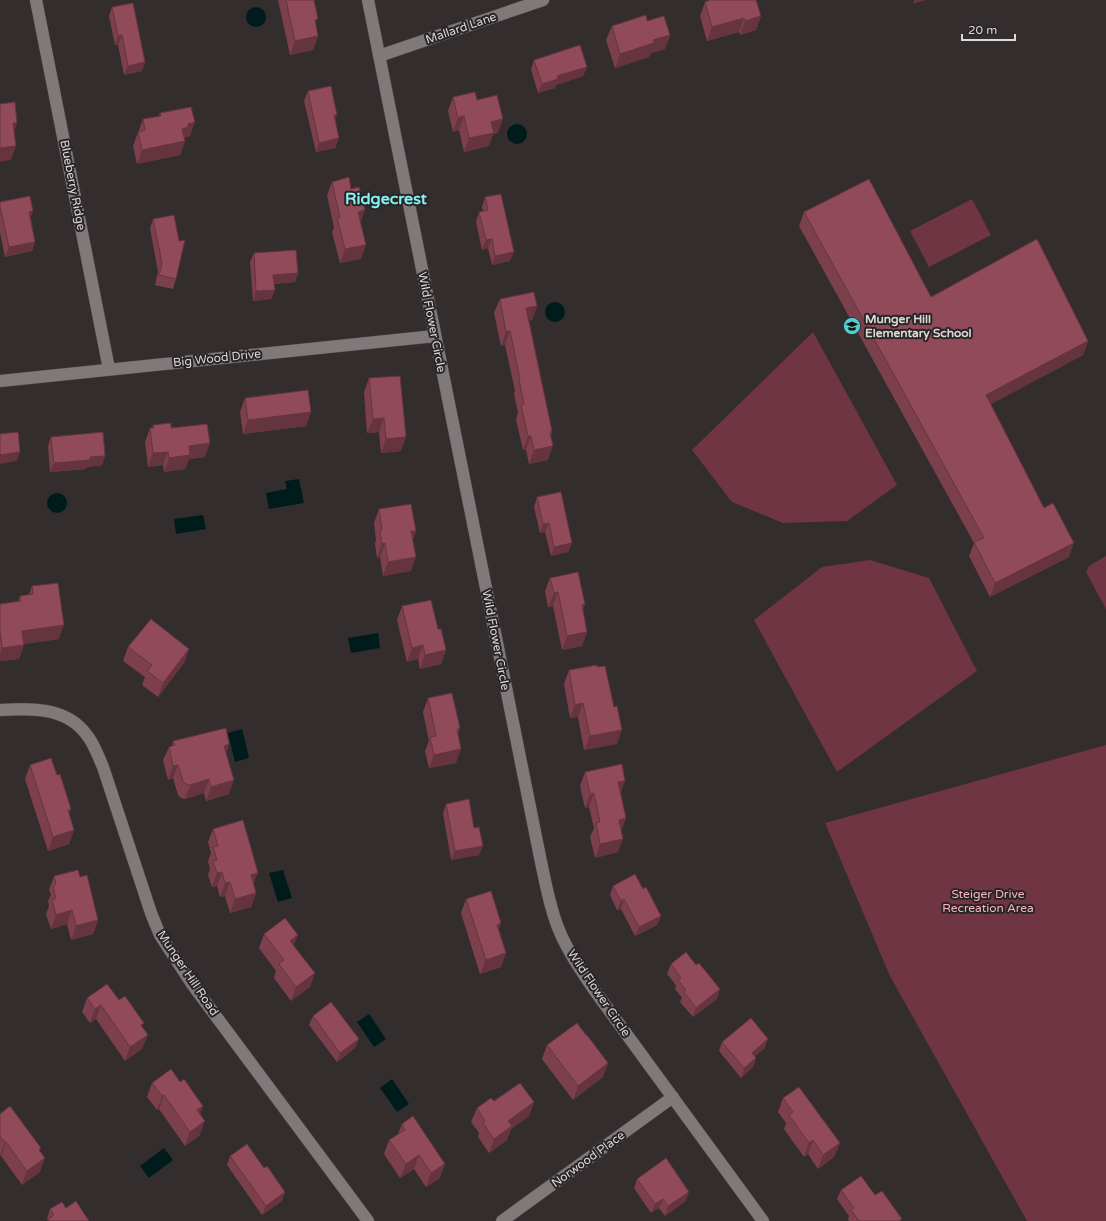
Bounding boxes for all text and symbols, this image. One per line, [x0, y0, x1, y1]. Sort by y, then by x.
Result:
street label: Mallard Lane [424, 9, 498, 47]
scale bar [962, 16, 1015, 42]
text: 20 m [968, 23, 997, 37]
street label: Blueberry Ridge [57, 139, 89, 232]
district label: Ridgecrest [345, 189, 428, 209]
street label: Wild Flower Circle [415, 271, 449, 374]
place label: Munger Hill Elementary School [865, 312, 972, 341]
school or university icon: Munger Hill Elementary School [842, 316, 862, 336]
street label: Big Wood Drive [172, 346, 262, 370]
street label: Wild Flower Circle [479, 589, 513, 692]
park label: Steiger Drive Recreation Area [942, 887, 1034, 915]
street label: Munger Hill Road [154, 928, 222, 1018]
street label: Wild Flower Circle [565, 947, 633, 1039]
street label: Norwood Place [549, 1128, 627, 1190]

